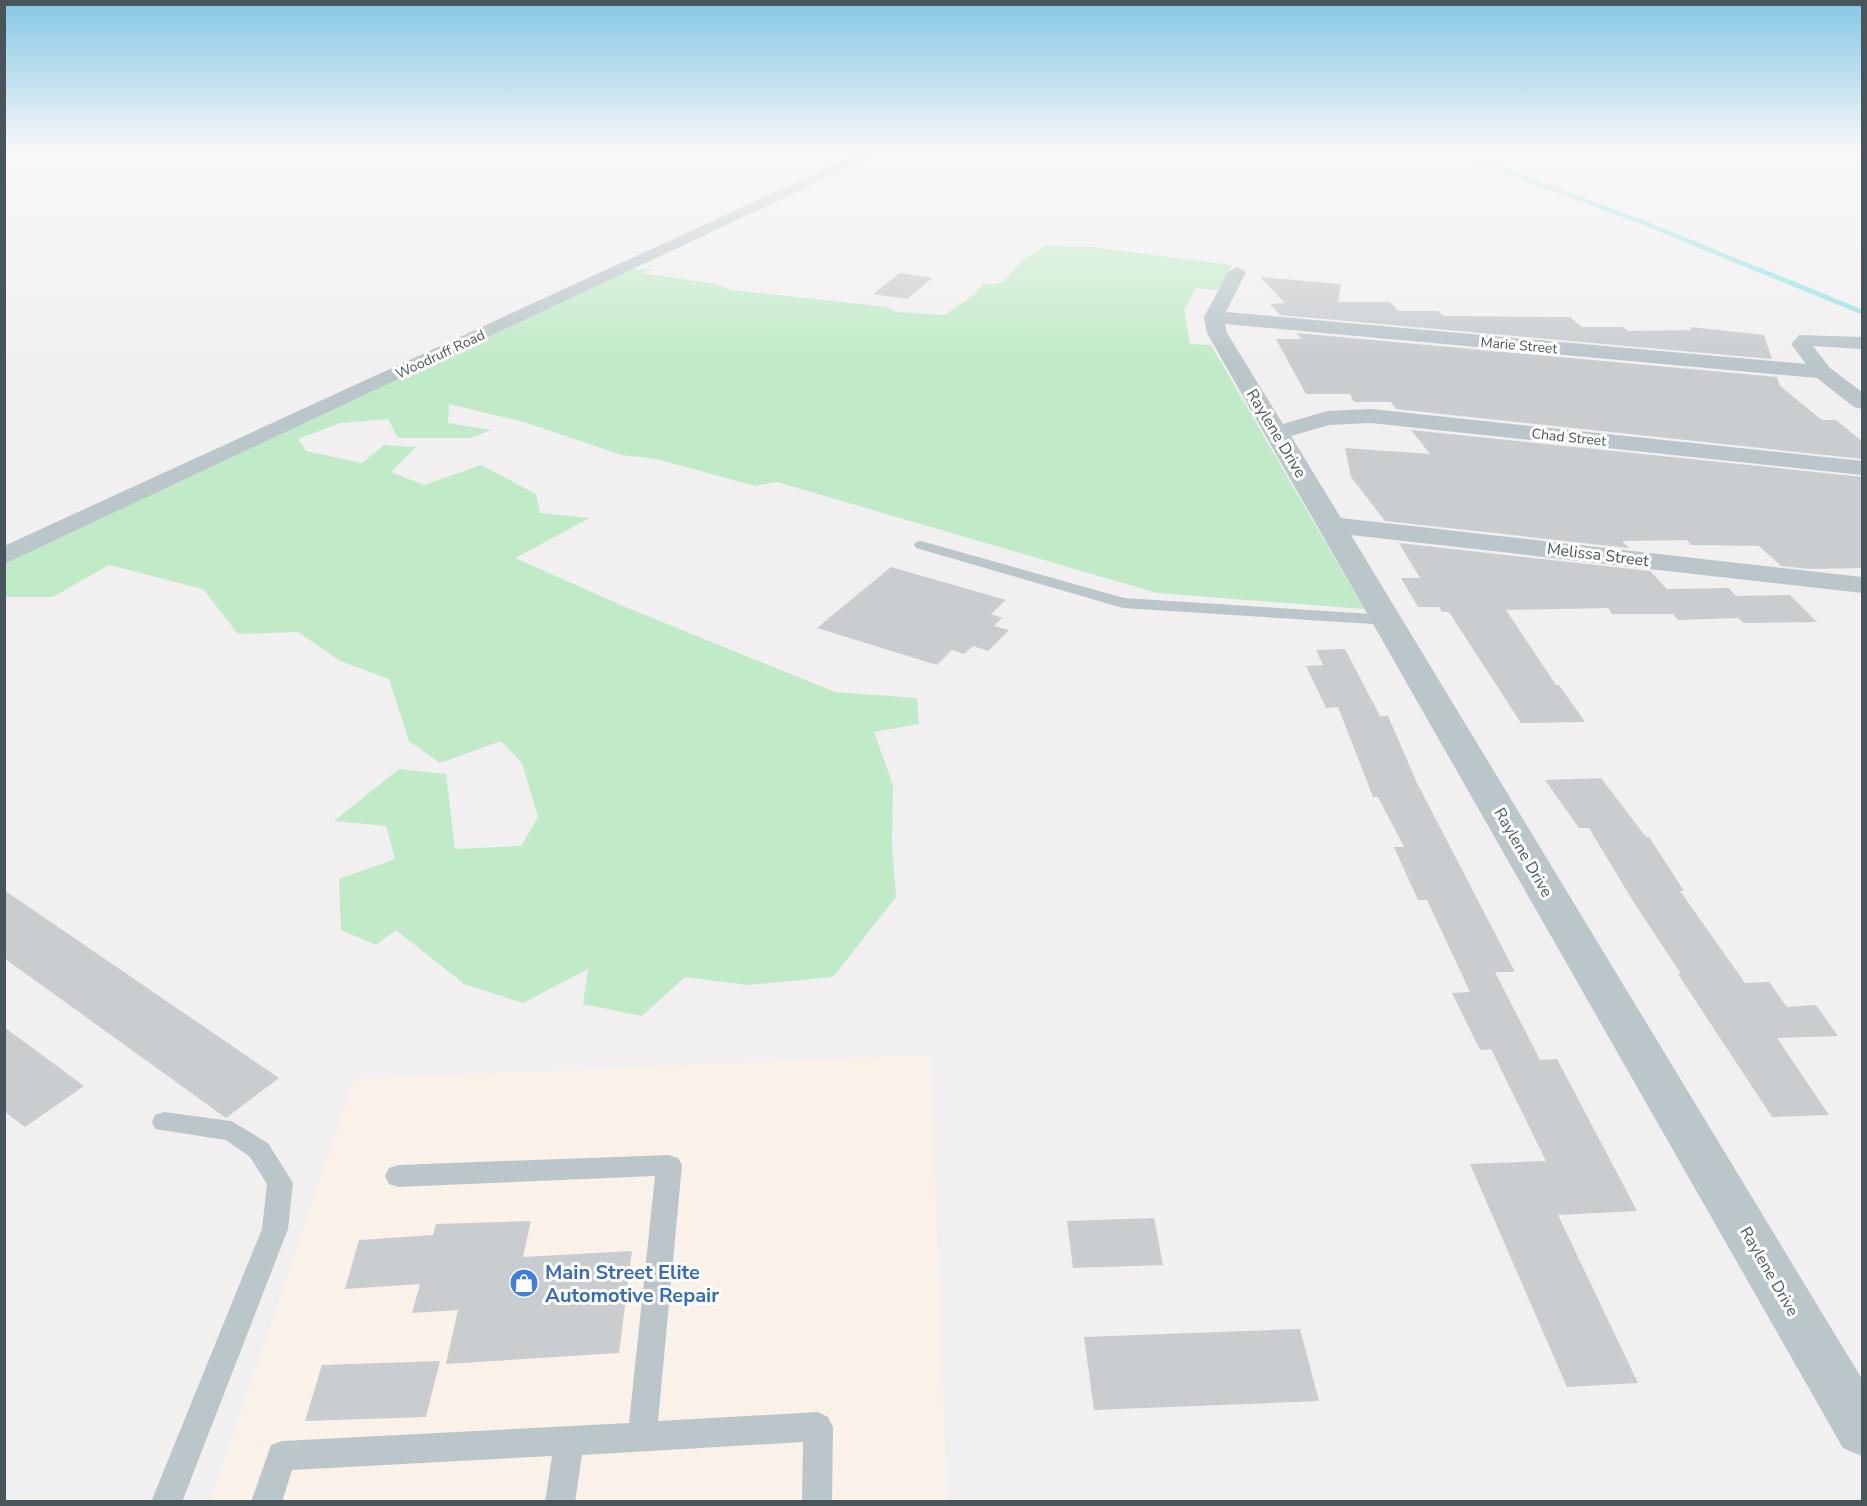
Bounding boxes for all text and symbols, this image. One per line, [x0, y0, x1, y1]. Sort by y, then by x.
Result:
street label: Woodruff Road [392, 325, 488, 383]
street label: Marie Street [1480, 333, 1558, 358]
street label: Raylene Drive [1241, 385, 1311, 482]
street label: Chad Street [1531, 424, 1607, 451]
street label: Melissa Street [1546, 538, 1650, 572]
street label: Raylene Drive [1489, 804, 1558, 901]
street label: Raylene Drive [1735, 1223, 1804, 1320]
place label: Main Street Elite Automotive Repair [545, 1259, 719, 1309]
shop icon: Main Street Elite Automotive Repair [508, 1267, 540, 1299]

